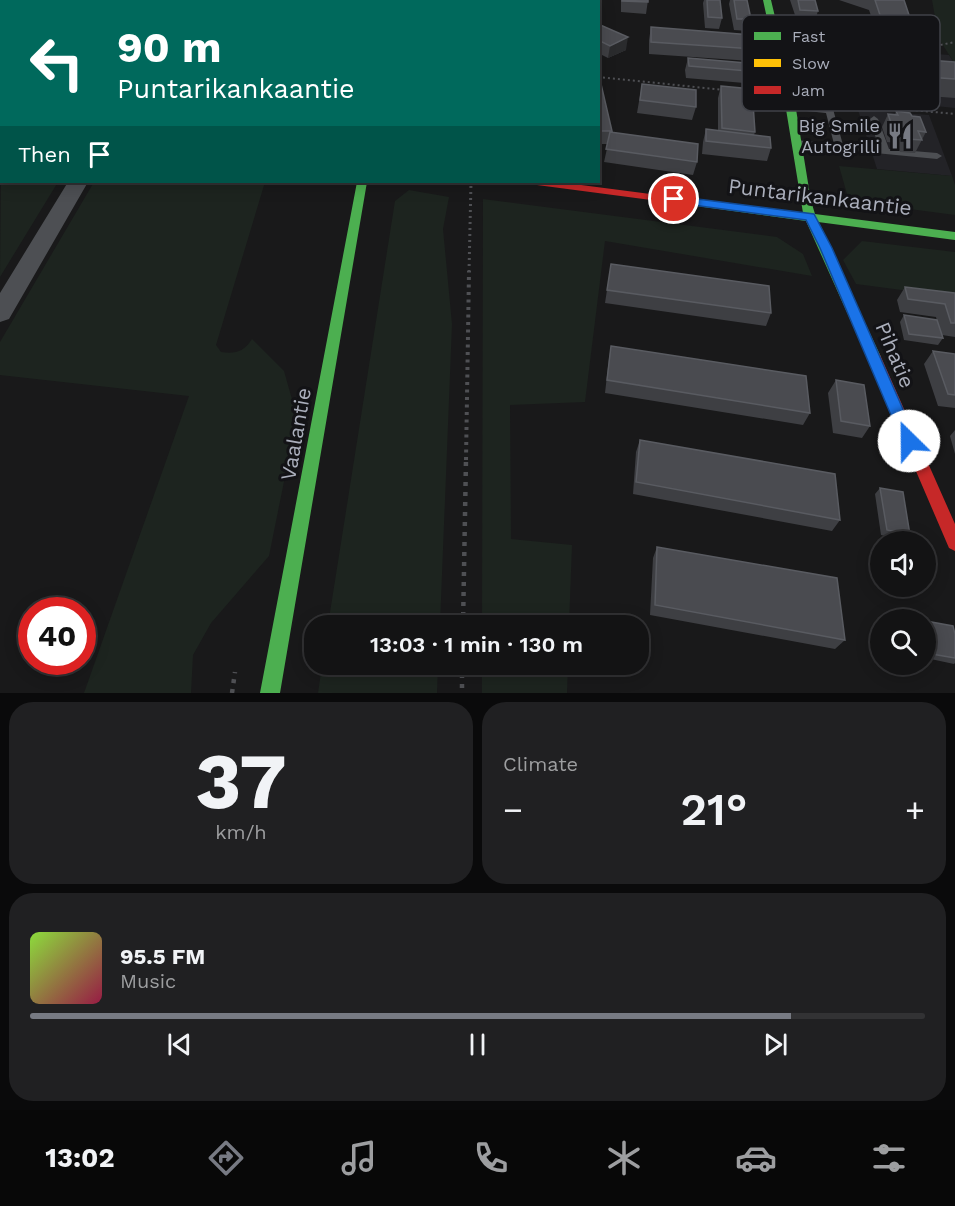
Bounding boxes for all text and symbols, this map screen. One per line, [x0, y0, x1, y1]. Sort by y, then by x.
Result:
legend [742, 15, 940, 111]
text: 90 m [117, 23, 221, 72]
icon: left [18, 24, 96, 102]
text: Fast [792, 27, 825, 46]
text: Slow [792, 54, 830, 73]
text: Puntarikankaantie [117, 73, 355, 105]
text: Jam [792, 81, 825, 100]
place label: Big Smile Autogrilli [798, 115, 880, 157]
restaurant icon: Big Smile Autogrilli [885, 121, 915, 151]
icon: arrive [83, 138, 116, 171]
text: Then [18, 142, 71, 167]
pin [648, 173, 699, 224]
street label: Puntarikankaantie [727, 173, 913, 220]
icon: arrive [657, 182, 690, 215]
street label: Pihatie [870, 318, 921, 392]
street label: Vaalantie [275, 386, 316, 482]
position arrow [877, 409, 941, 473]
map controls [870, 531, 936, 675]
button: sound [870, 531, 936, 597]
speed limit sign: 40 [18, 597, 96, 675]
button: search [870, 609, 936, 675]
text: 13:03 · 1 min · 130 m [370, 632, 583, 657]
text: 37 [195, 735, 287, 827]
text: Climate [503, 752, 578, 776]
text: 21° [680, 783, 748, 836]
text: − [503, 790, 523, 829]
text: + [905, 790, 925, 829]
text: km/h [215, 820, 267, 844]
text: 95.5 FM [120, 944, 205, 969]
text: Music [120, 969, 176, 993]
icon: previous [163, 1028, 196, 1061]
icon: pause [461, 1028, 494, 1061]
icon: next [759, 1028, 792, 1061]
icon: directions [205, 1137, 247, 1179]
icon: music [338, 1137, 380, 1179]
icon: phone [470, 1137, 512, 1179]
icon: climate [603, 1137, 645, 1179]
icon: car [735, 1137, 777, 1179]
icon: filters [868, 1137, 910, 1179]
text: 13:02 [45, 1142, 115, 1174]

